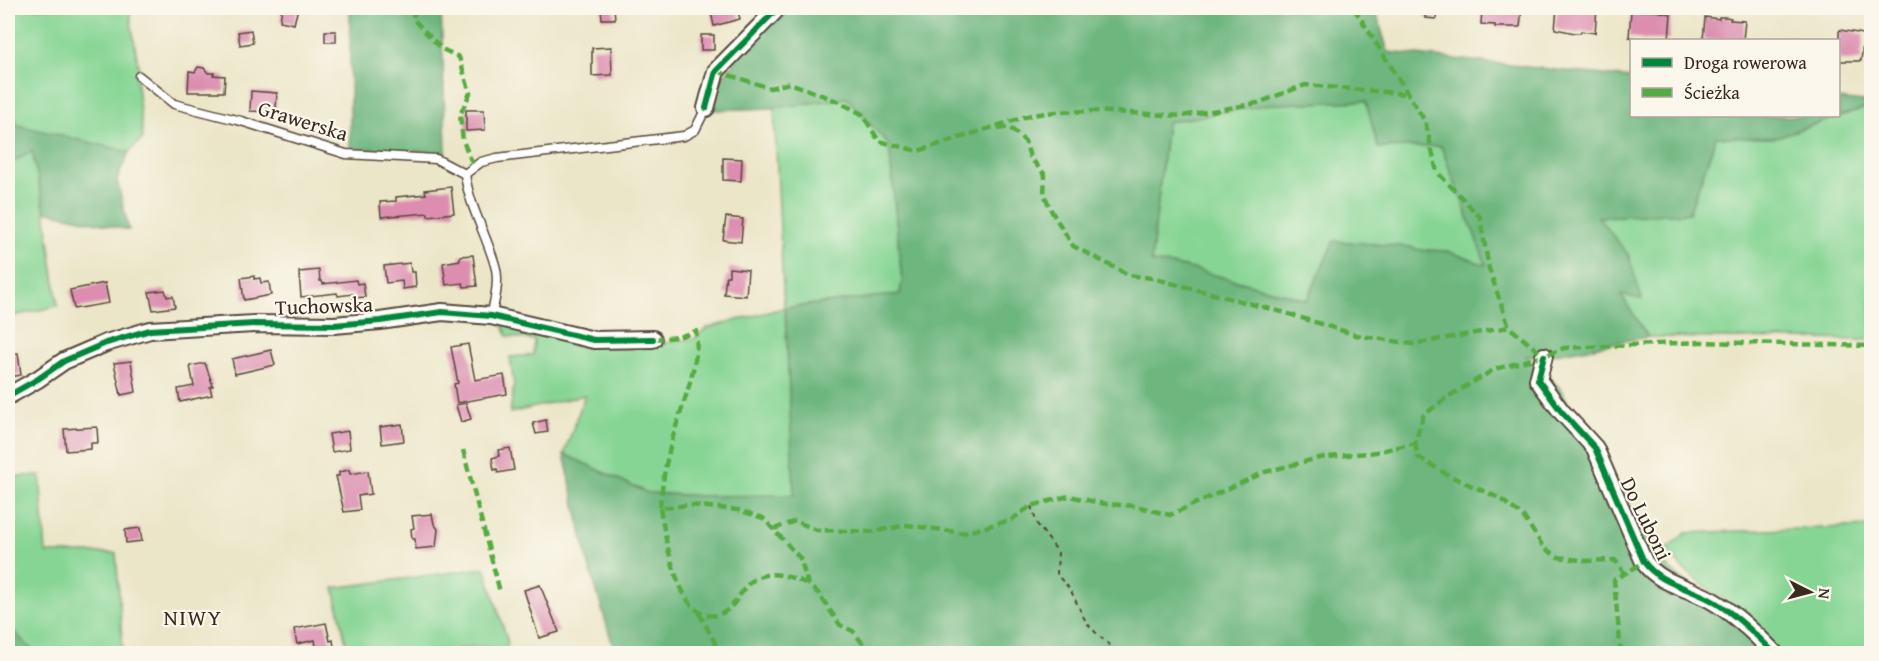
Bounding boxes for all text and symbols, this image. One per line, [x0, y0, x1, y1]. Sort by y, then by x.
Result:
legend [1630, 39, 1840, 117]
text: Droga rowerowa [1684, 49, 1807, 76]
text: Ścieżka [1684, 79, 1740, 106]
street label: Grawerska [254, 92, 352, 149]
street label: Tuchowska [274, 288, 374, 323]
street label: Do Luboni [1613, 472, 1680, 566]
north arrow [1780, 562, 1840, 622]
text: N [1812, 587, 1837, 600]
district label: NIWY [163, 601, 223, 633]

